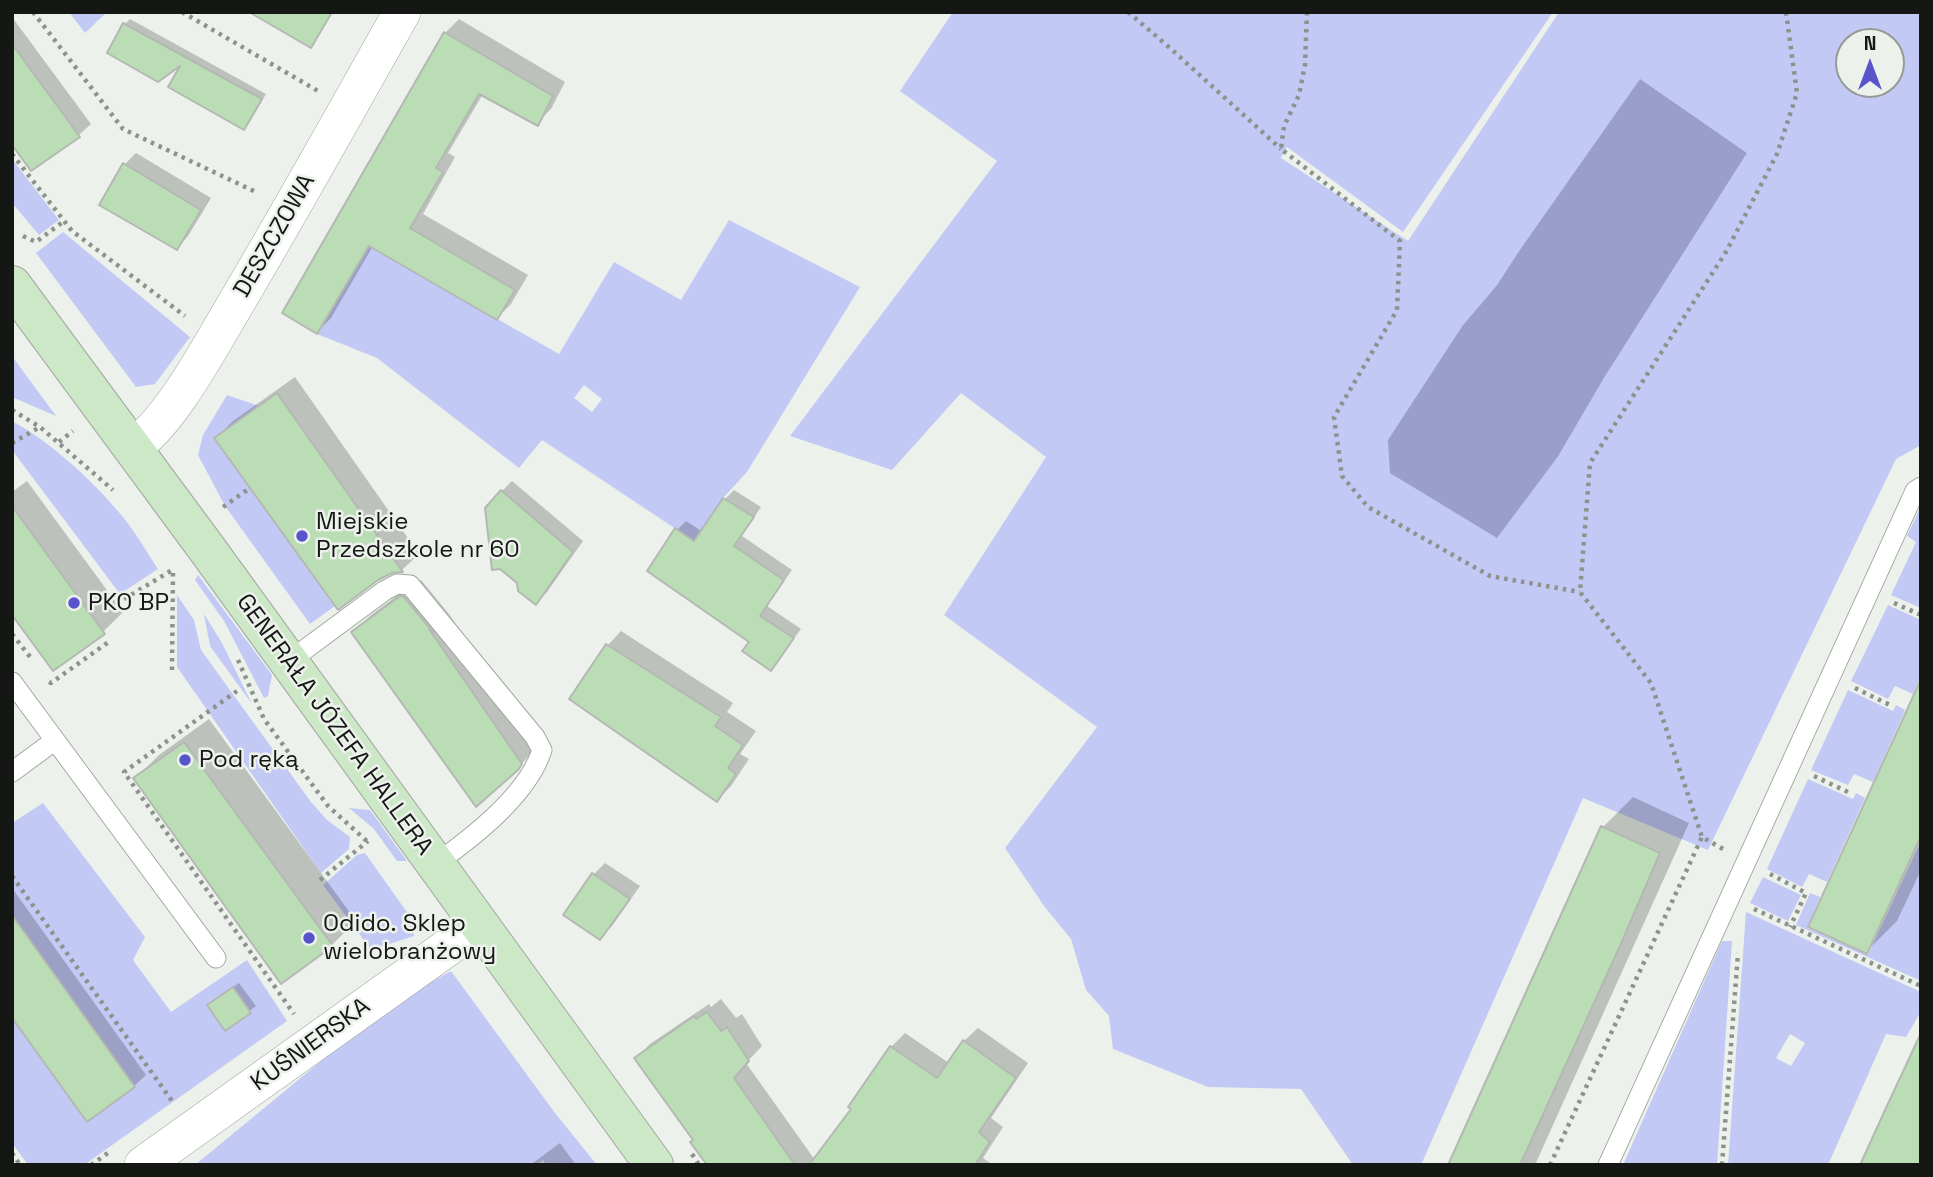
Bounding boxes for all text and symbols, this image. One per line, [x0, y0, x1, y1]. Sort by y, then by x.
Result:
north arrow [1835, 28, 1905, 98]
text: N [1864, 31, 1876, 56]
street label: DESZCZOWA [228, 169, 322, 303]
place label: Miejskie Przedszkole nr 60 [316, 508, 520, 564]
marker: Miejskie Przedszkole nr 60 [294, 528, 310, 544]
place label: PKO BP [88, 589, 169, 617]
street label: GENERAŁA JÓZEFA HALLERA [230, 589, 438, 861]
marker: PKO BP [66, 595, 82, 611]
place label: Pod ręką [199, 746, 299, 774]
marker: Pod ręką [177, 752, 193, 768]
place label: Odido. Sklep wielobranżowy [323, 910, 496, 966]
marker: Odido. Sklep wielobranżowy [301, 930, 317, 946]
street label: KUŚNIERSKA [246, 992, 376, 1098]

